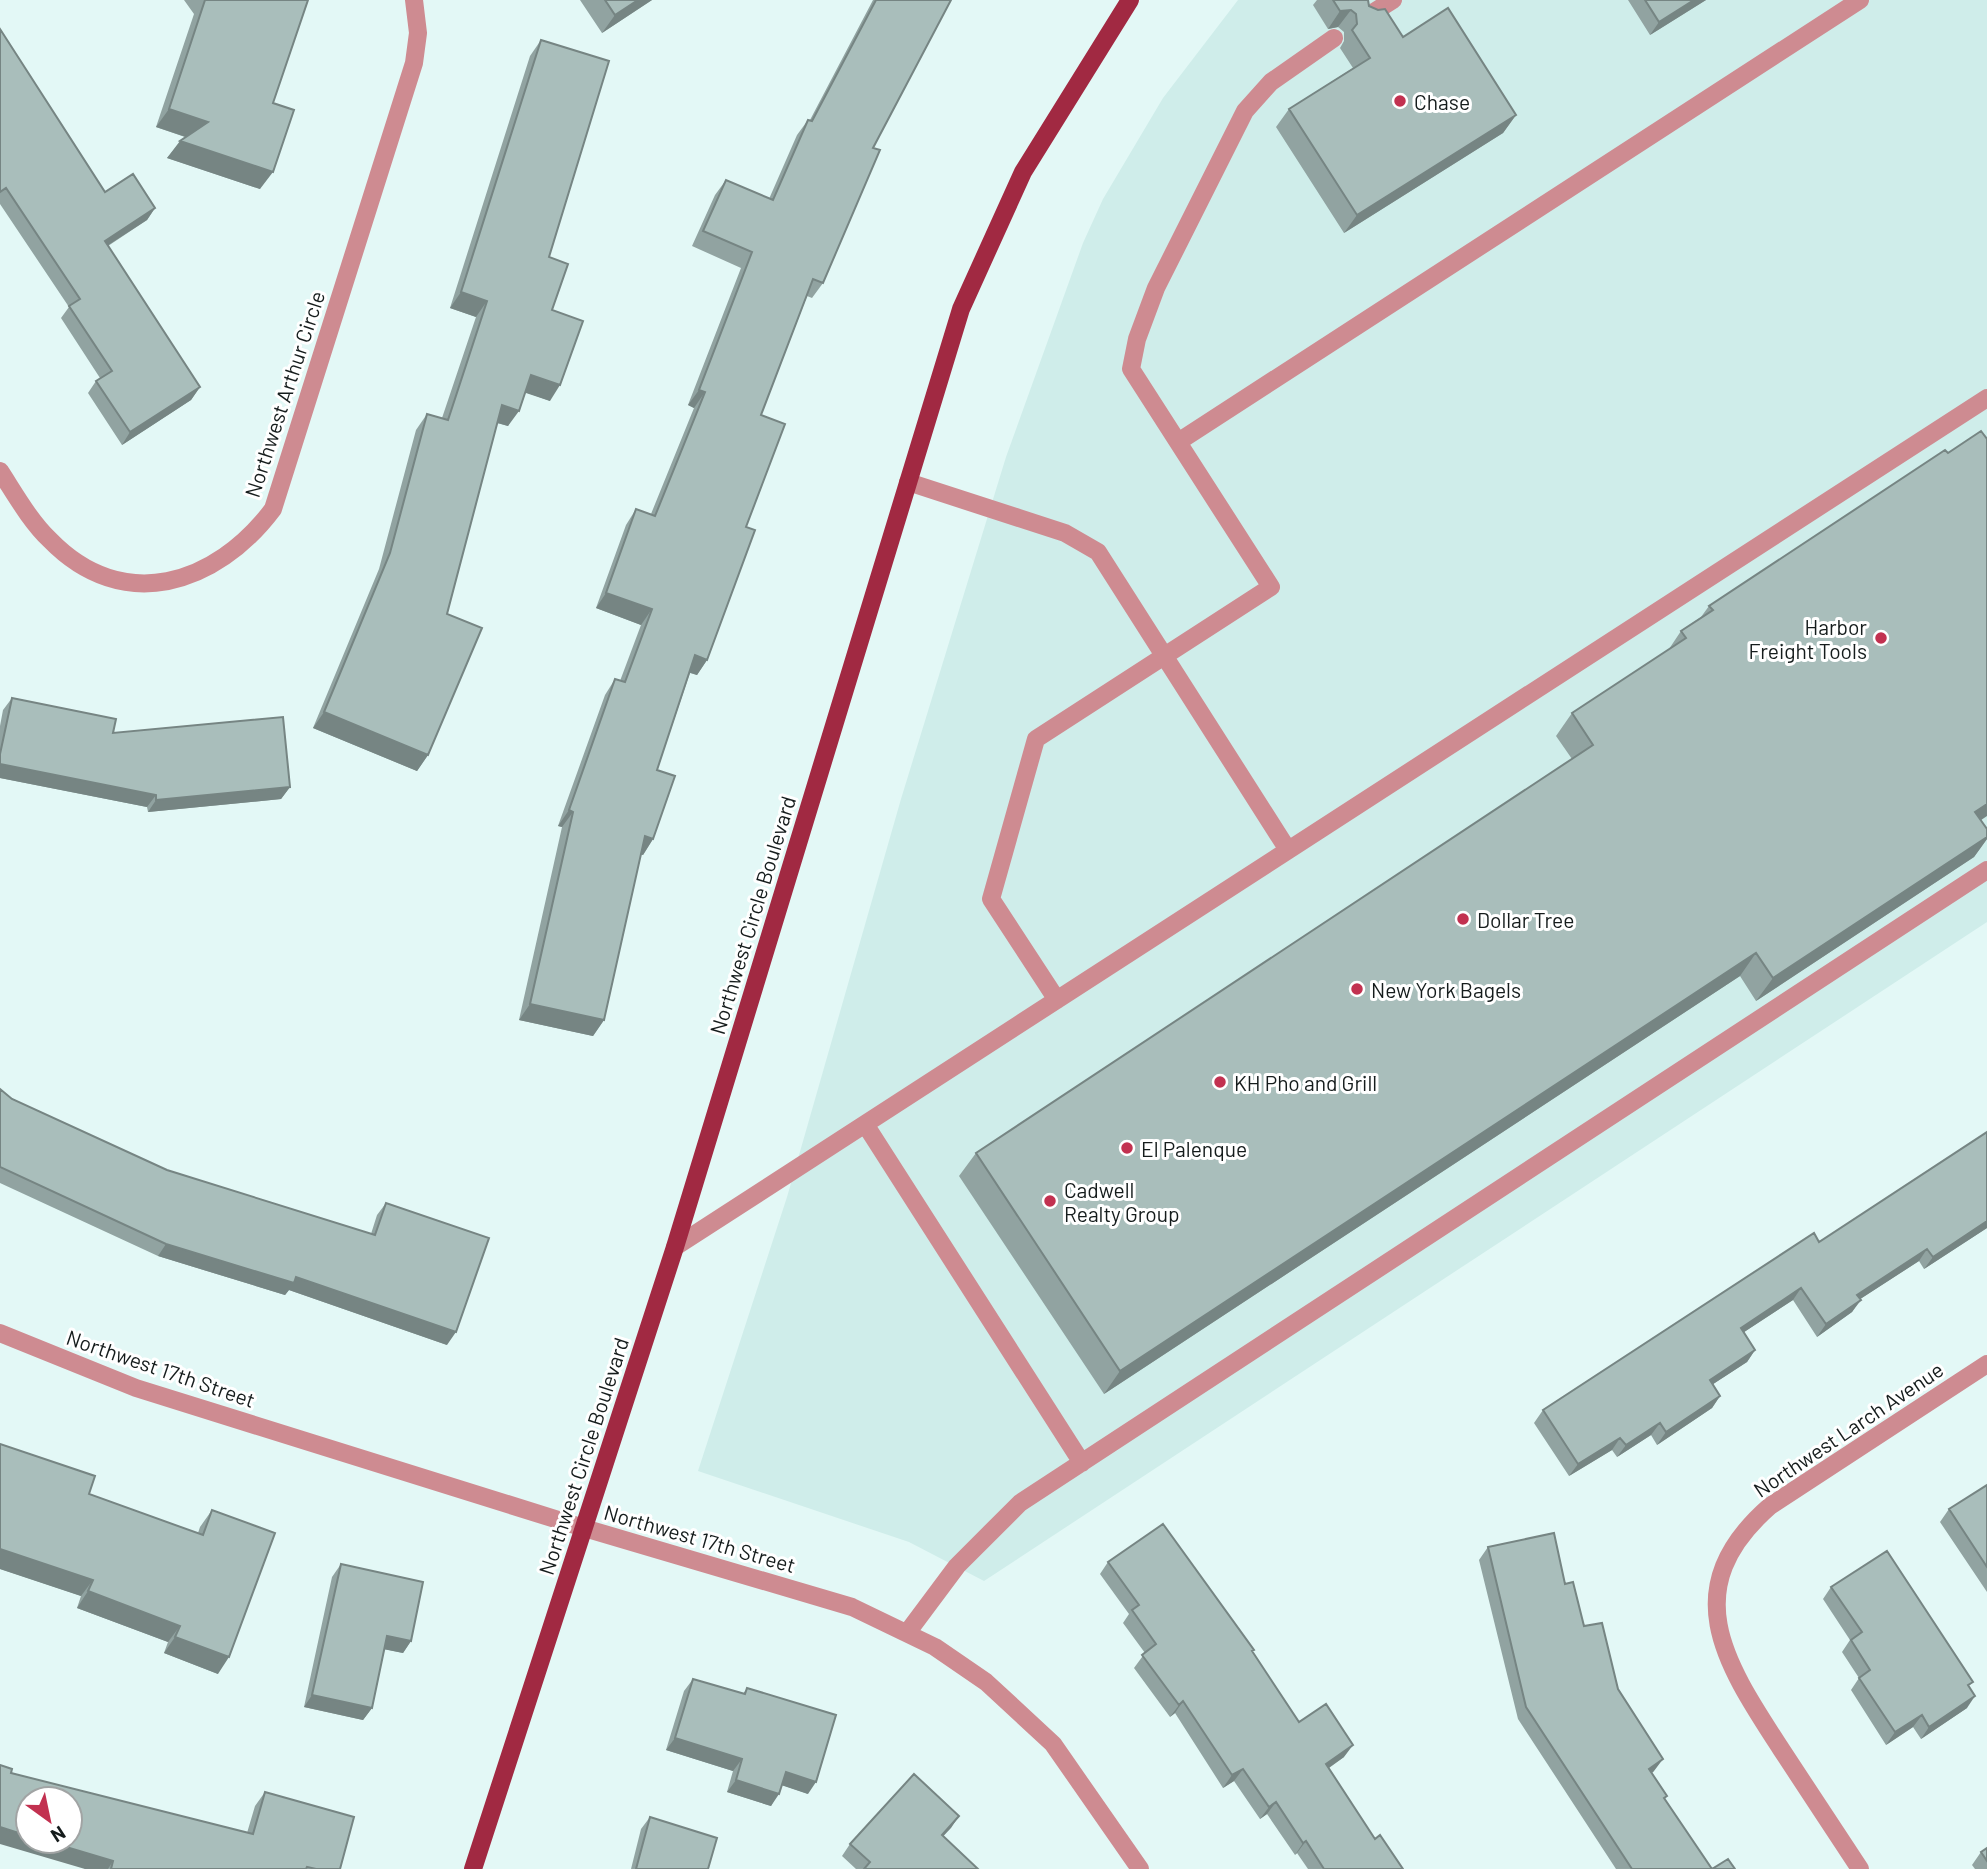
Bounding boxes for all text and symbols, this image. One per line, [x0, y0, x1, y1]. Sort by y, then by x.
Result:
place label: Chase [1414, 89, 1470, 114]
marker: Chase [1392, 93, 1408, 109]
street label: Northwest Arthur Circle [239, 288, 329, 500]
place label: Harbor Freight Tools [1749, 614, 1867, 663]
marker: Harbor Freight Tools [1873, 630, 1889, 646]
street label: Northwest Circle Boulevard [704, 793, 800, 1037]
place label: Dollar Tree [1477, 907, 1574, 932]
marker: Dollar Tree [1455, 911, 1471, 927]
place label: New York Bagels [1371, 977, 1521, 1002]
marker: New York Bagels [1349, 981, 1365, 997]
place label: KH Pho and Grill [1234, 1070, 1377, 1095]
marker: KH Pho and Grill [1212, 1074, 1228, 1090]
place label: El Palenque [1141, 1136, 1247, 1161]
marker: El Palenque [1119, 1140, 1135, 1156]
place label: Cadwell Realty Group [1064, 1177, 1180, 1226]
marker: Cadwell Realty Group [1042, 1193, 1058, 1209]
street label: Northwest 17th Street [63, 1324, 259, 1412]
street label: Northwest Circle Boulevard [533, 1334, 633, 1578]
street label: Northwest Larch Avenue [1748, 1356, 1948, 1502]
street label: Northwest 17th Street [601, 1499, 799, 1577]
north arrow [14, 1785, 84, 1855]
text: N [47, 1822, 70, 1848]

